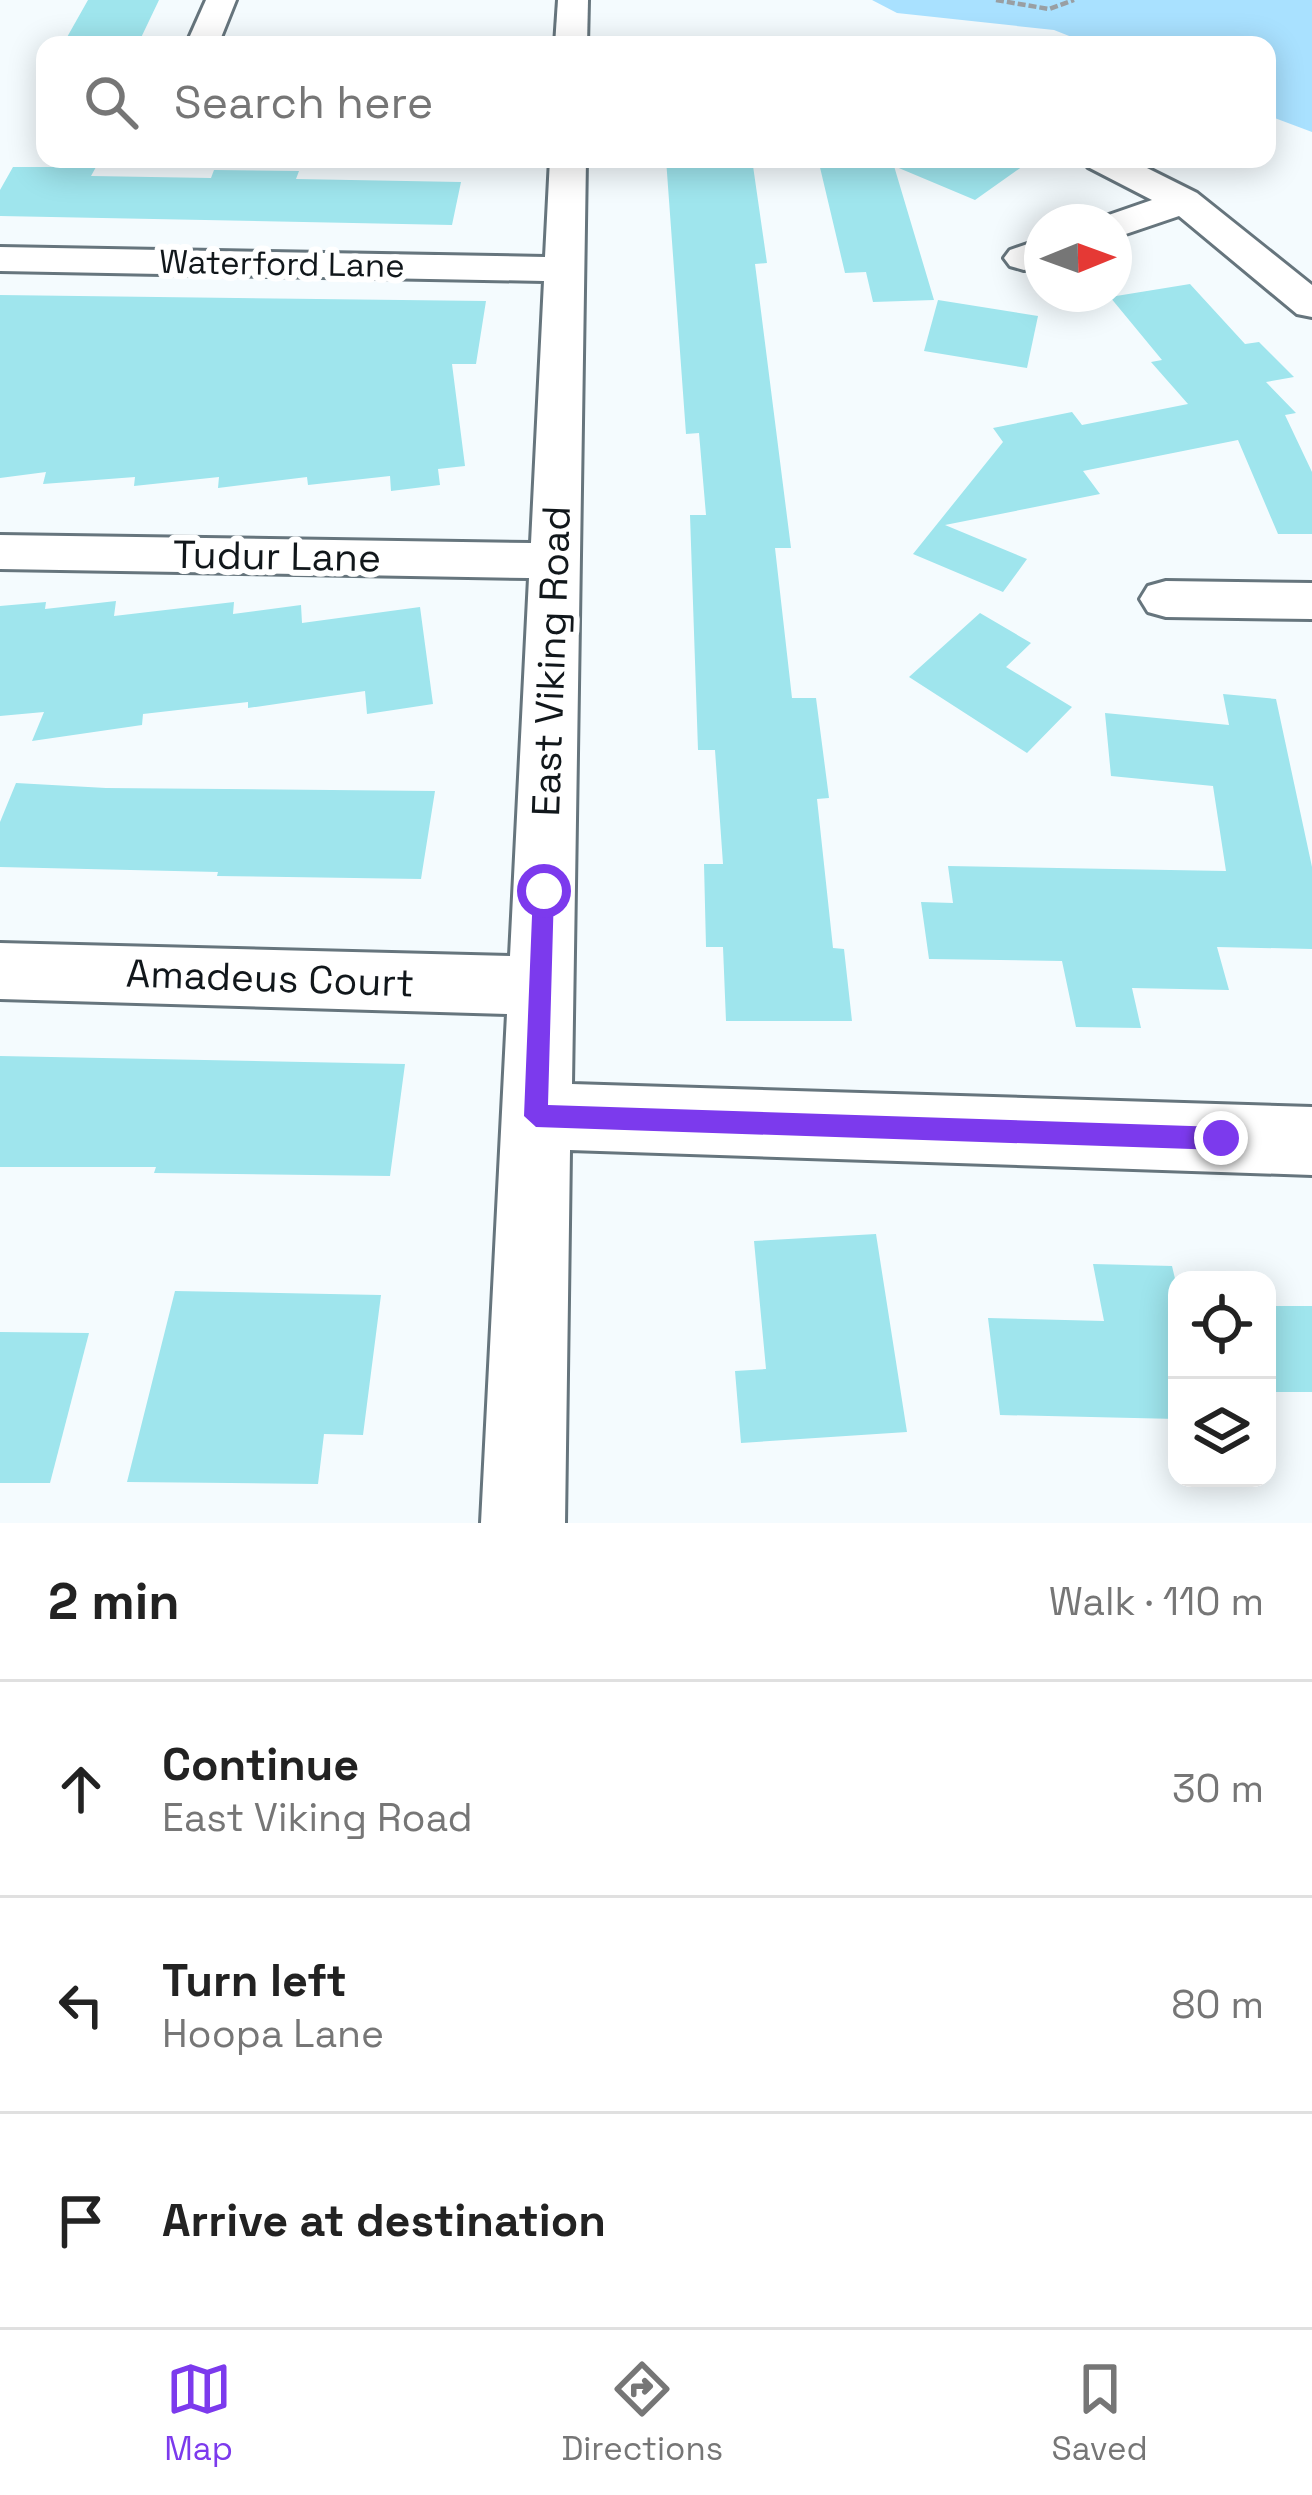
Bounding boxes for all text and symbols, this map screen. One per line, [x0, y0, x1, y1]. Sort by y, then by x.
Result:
search box [36, 36, 1276, 168]
icon: search [78, 69, 144, 135]
text: Search here [174, 74, 433, 131]
north arrow [1024, 204, 1132, 312]
street label: Waterford Lane [159, 241, 405, 287]
street label: East Viking Road [521, 505, 581, 817]
street label: Tudur Lane [172, 530, 382, 582]
route start [517, 864, 571, 918]
street label: Amadeus Court [125, 948, 415, 1008]
route end [1194, 1111, 1248, 1165]
map controls [1168, 1271, 1276, 1487]
button: locate [1168, 1271, 1276, 1379]
button: layers [1168, 1379, 1276, 1487]
text: 2 min [48, 1569, 180, 1634]
text: Walk · 110 m [1049, 1577, 1264, 1626]
text: Continue [162, 1736, 359, 1793]
icon: ahead [48, 1756, 114, 1822]
text: 30 m [1172, 1764, 1264, 1813]
text: East Viking Road [162, 1793, 473, 1842]
text: Turn left [162, 1952, 347, 2009]
icon: left [48, 1972, 114, 2038]
text: 80 m [1171, 1980, 1264, 2029]
text: Hoopa Lane [162, 2009, 384, 2058]
icon: arrive [48, 2188, 114, 2254]
text: Arrive at destination [162, 2192, 606, 2249]
tab: Map [164, 2356, 233, 2470]
tab: Directions [561, 2356, 723, 2470]
tab: Saved [1052, 2356, 1148, 2470]

